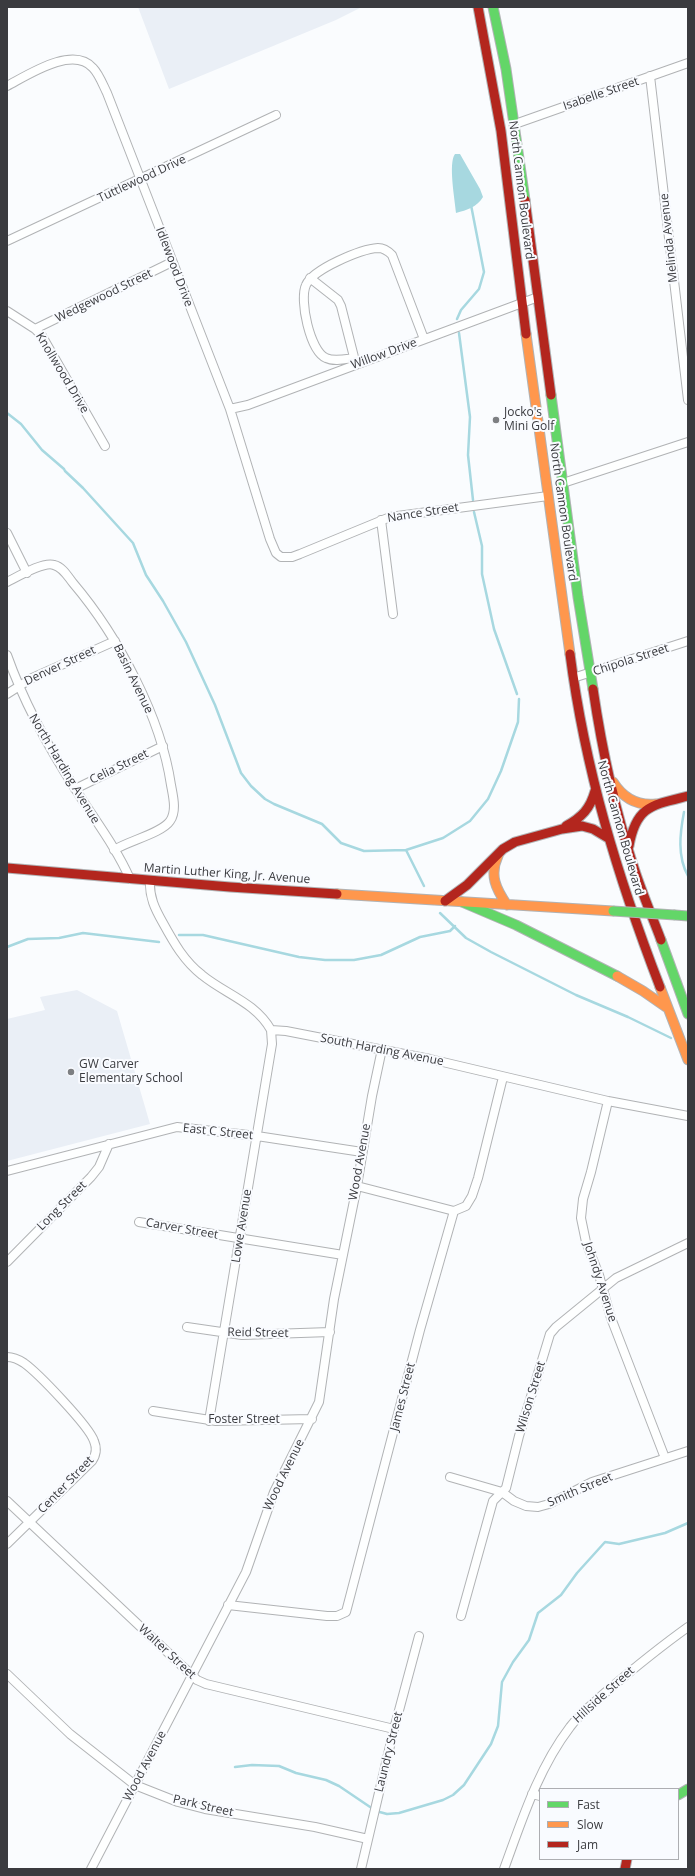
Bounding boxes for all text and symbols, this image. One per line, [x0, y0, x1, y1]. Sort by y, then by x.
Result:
street label: Isabelle Street [561, 74, 641, 114]
street label: North Cannon Boulevard [505, 120, 537, 260]
street label: Tuttlewood Drive [96, 152, 188, 206]
street label: Melinda Avenue [657, 193, 681, 283]
street label: Idlewood Drive [152, 225, 196, 309]
street label: Wedgewood Street [53, 266, 155, 326]
street label: Knollwood Drive [32, 330, 92, 416]
street label: Willow Drive [349, 335, 419, 373]
place label: Jocko's Mini Golf [504, 406, 554, 434]
marker: Jocko's Mini Golf [491, 415, 501, 425]
street label: North Cannon Boulevard [546, 442, 580, 582]
street label: Nance Street [386, 500, 460, 526]
street label: Chipola Street [591, 641, 671, 679]
street label: Basin Avenue [110, 642, 156, 716]
street label: Denver Street [22, 643, 98, 689]
street label: North Harding Avenue [26, 712, 102, 826]
street label: Celia Street [87, 747, 151, 787]
street label: North Cannon Boulevard [594, 759, 646, 897]
street label: Martin Luther King, Jr. Avenue [143, 861, 311, 887]
street label: South Harding Avenue [319, 1031, 445, 1069]
place label: GW Carver Elementary School [79, 1058, 183, 1086]
marker: GW Carver Elementary School [66, 1067, 76, 1077]
street label: East C Street [182, 1121, 254, 1143]
street label: Wood Avenue [346, 1122, 374, 1202]
street label: Long Street [34, 1178, 90, 1234]
street label: Lowe Avenue [229, 1188, 255, 1264]
street label: Carver Street [145, 1216, 219, 1242]
street label: Johndy Avenue [580, 1240, 620, 1324]
street label: Reid Street [227, 1325, 289, 1341]
street label: Wilson Street [513, 1359, 549, 1435]
street label: James Street [388, 1361, 418, 1433]
street label: Foster Street [208, 1413, 280, 1427]
street label: Wood Avenue [260, 1437, 308, 1513]
street label: Center Street [35, 1453, 97, 1517]
street label: Smith Street [545, 1470, 615, 1510]
street label: Walter Street [135, 1622, 199, 1682]
street label: Hillside Street [570, 1664, 638, 1726]
street label: Laundry Street [372, 1710, 406, 1794]
street label: Wood Avenue [120, 1728, 170, 1804]
legend [539, 1788, 679, 1860]
street label: Park Street [171, 1792, 235, 1820]
text: Fast [577, 1796, 600, 1813]
text: Slow [577, 1816, 603, 1833]
text: Jam [577, 1836, 598, 1853]

